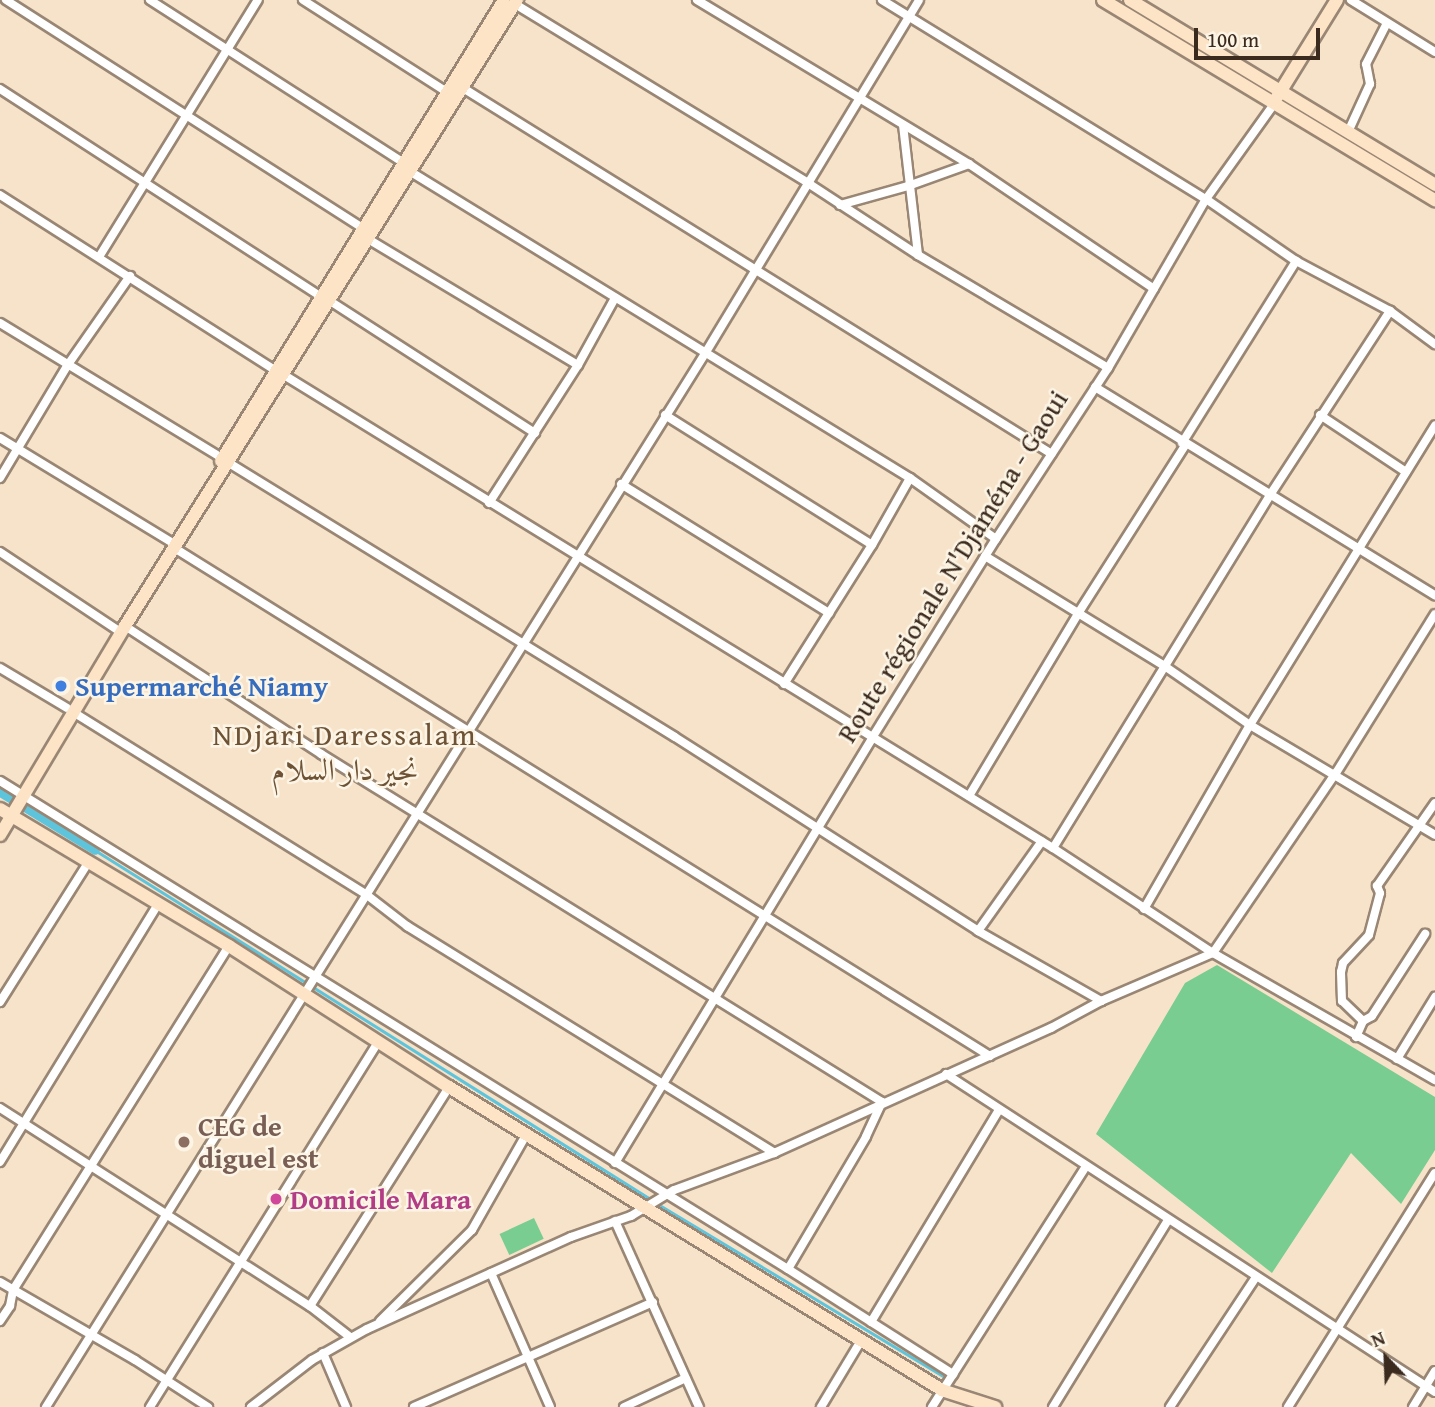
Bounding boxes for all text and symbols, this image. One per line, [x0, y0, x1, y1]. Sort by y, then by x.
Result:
scale bar [1197, 14, 1323, 58]
text: 100 m [1207, 24, 1259, 55]
street label: Route régionale N'Djaména - Gaoui [829, 384, 1075, 748]
place label: Supermarché Niamy [75, 669, 328, 703]
marker: Supermarché Niamy [53, 678, 69, 694]
district label: NDjari Daressalam نجير دار السلام [215, 716, 475, 786]
place label: CEG de diguel est [198, 1109, 319, 1175]
marker: CEG de diguel est [176, 1134, 192, 1150]
place label: Domicile Mara [290, 1182, 471, 1216]
marker: Domicile Mara [268, 1191, 284, 1207]
north arrow [1351, 1323, 1421, 1393]
text: N [1366, 1323, 1389, 1354]

